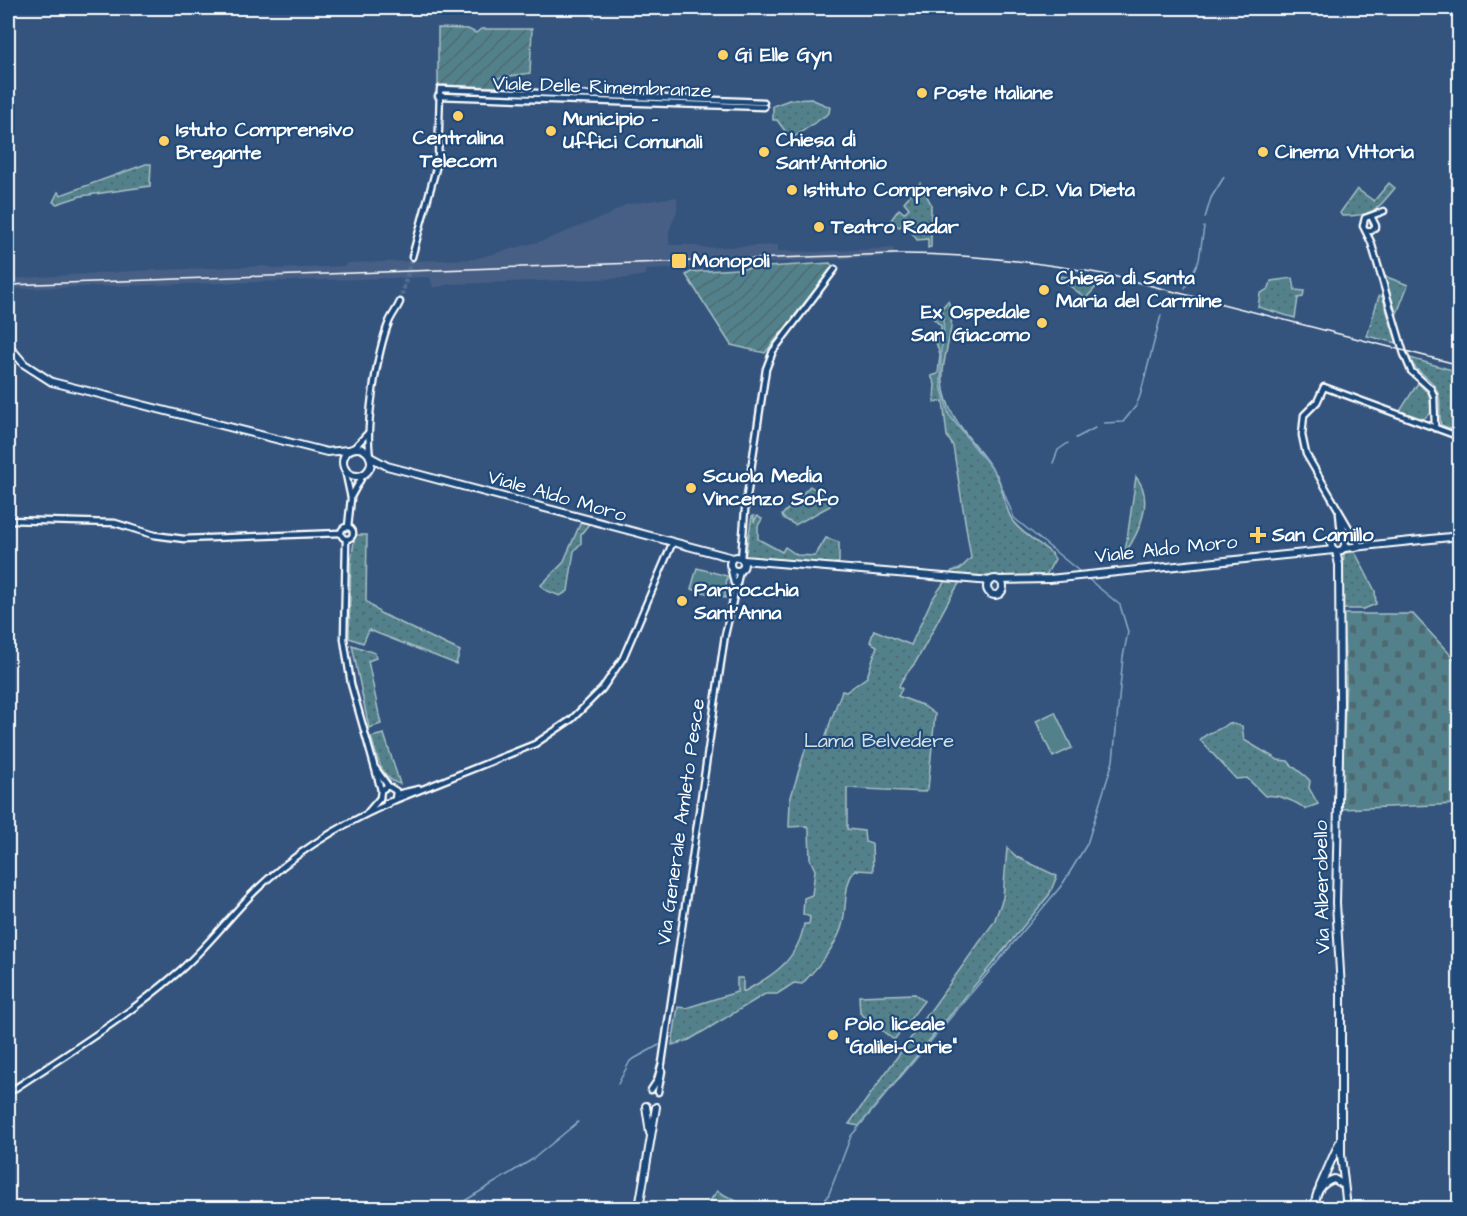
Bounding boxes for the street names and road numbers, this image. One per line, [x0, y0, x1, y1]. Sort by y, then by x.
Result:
street label: Viale Delle Rimembranze [492, 69, 712, 105]
street label: Viale Aldo Moro [484, 463, 630, 529]
street label: Viale Aldo Moro [1093, 528, 1239, 570]
street label: Via Generale Amleto Pesce [650, 696, 712, 947]
street label: Via Alberobello [1307, 820, 1337, 954]

